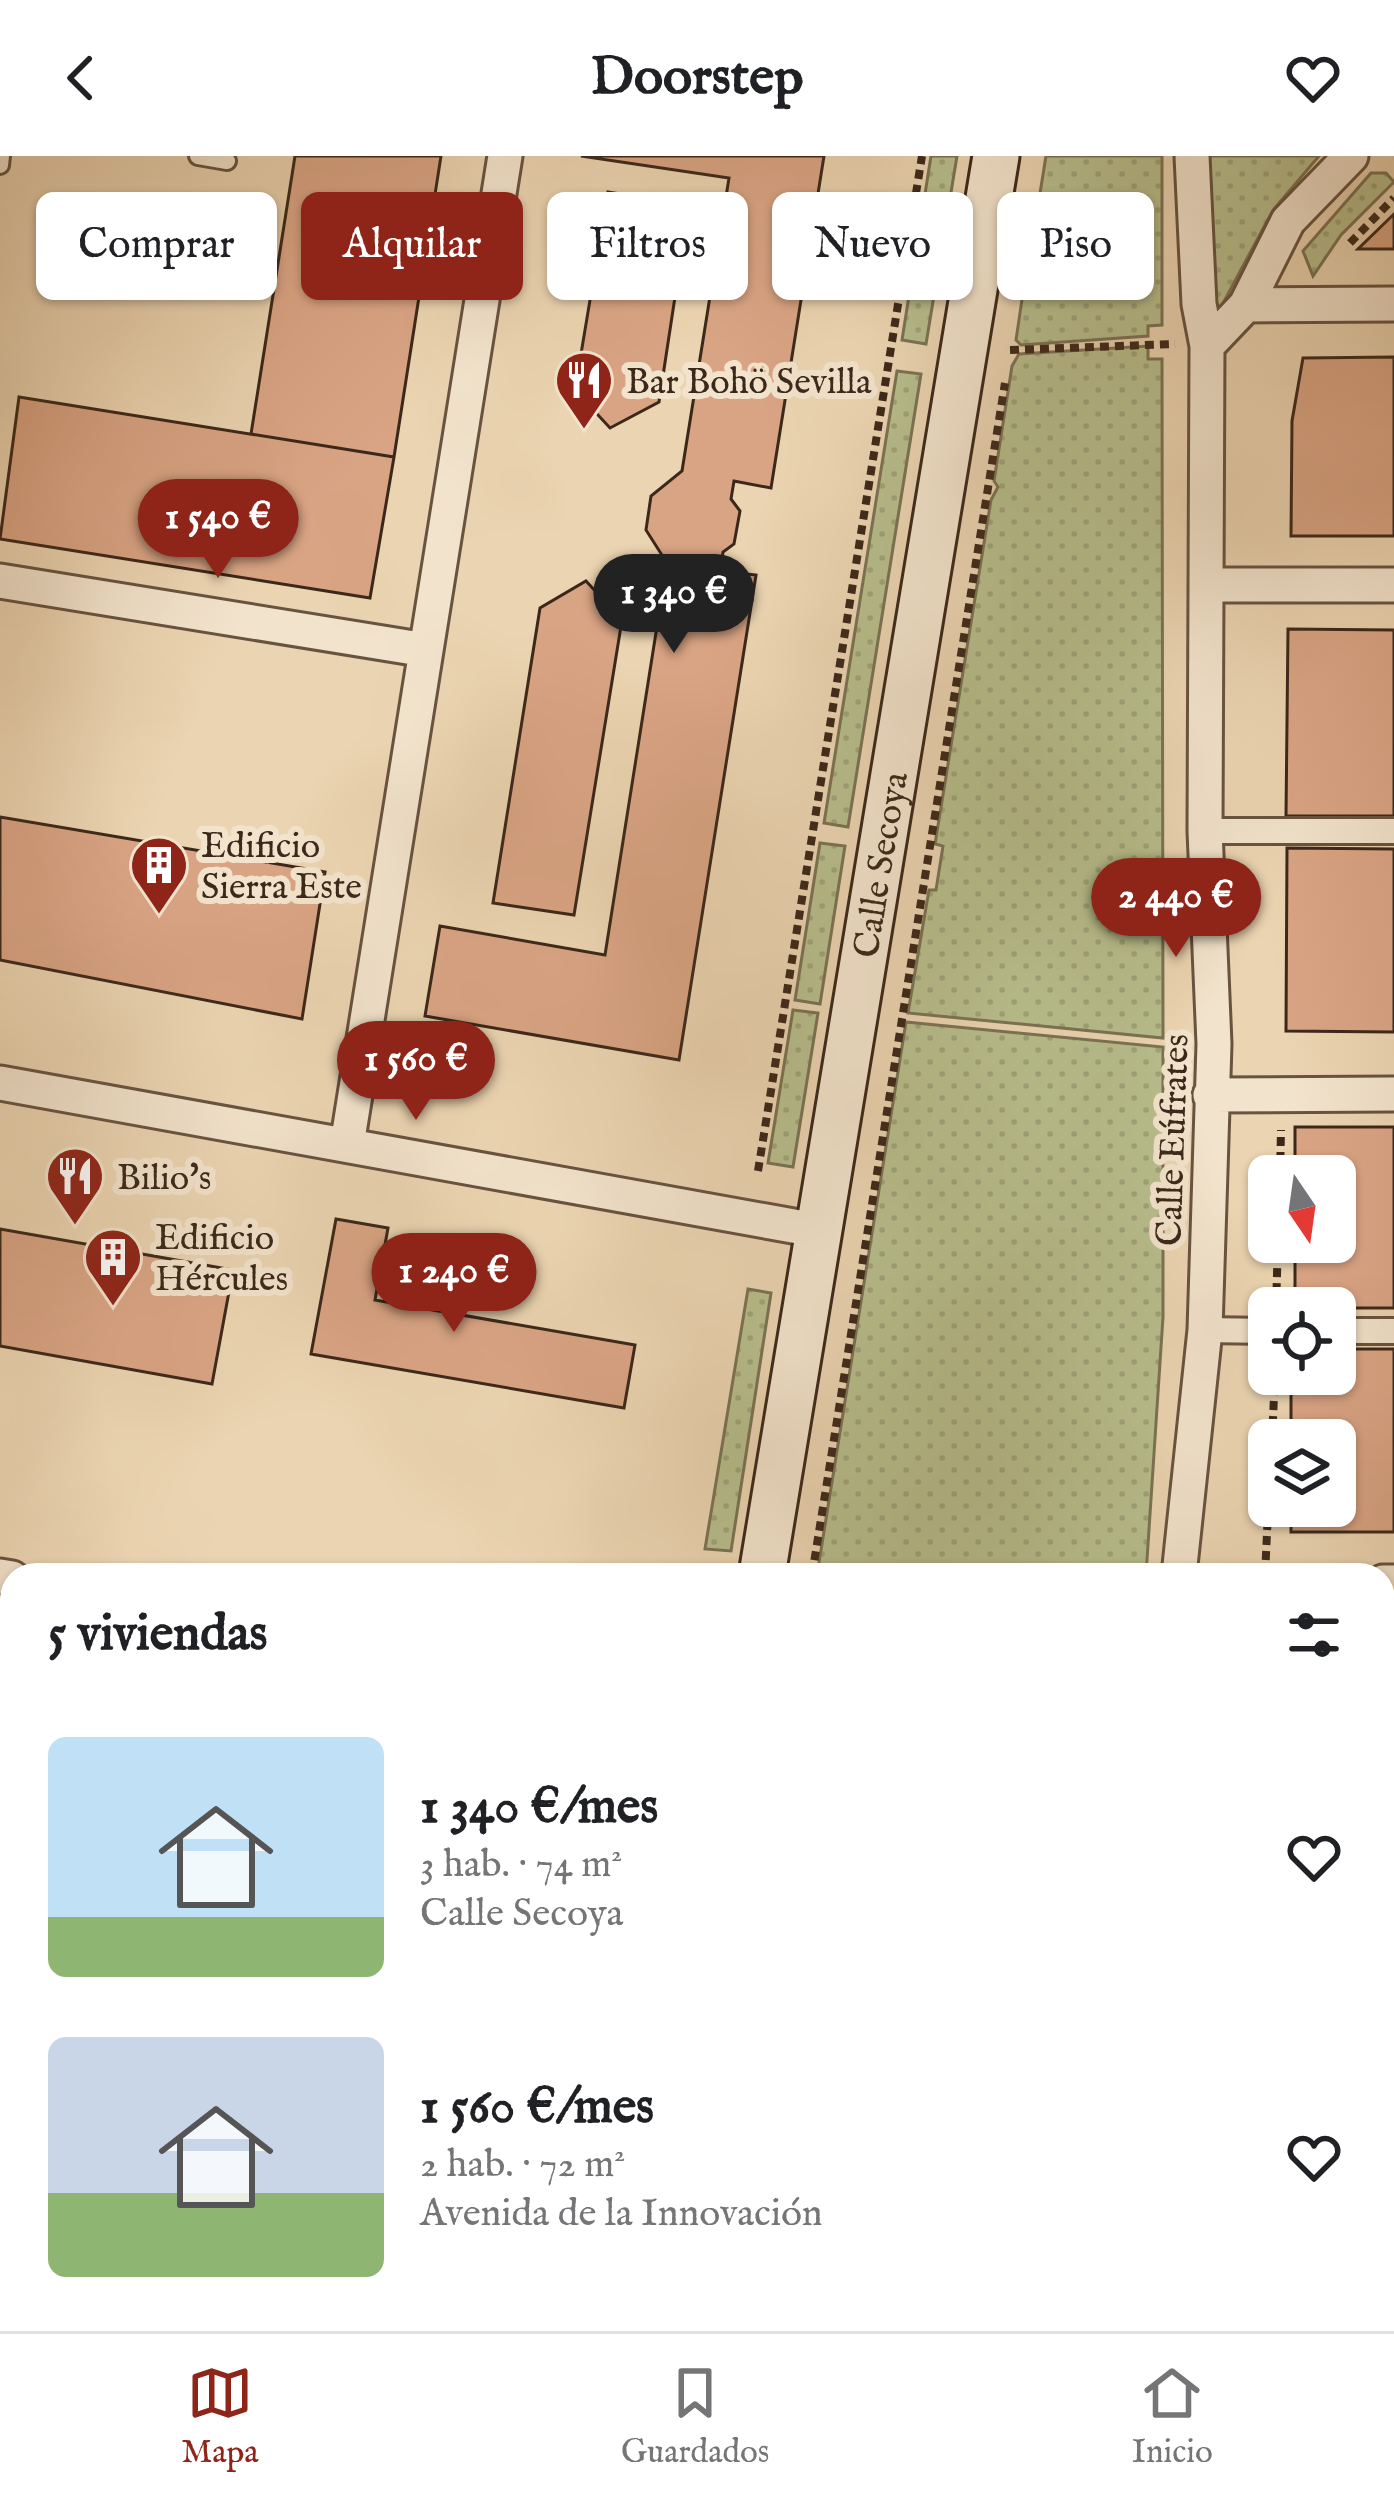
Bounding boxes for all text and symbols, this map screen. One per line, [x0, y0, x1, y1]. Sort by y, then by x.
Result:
text: Doorstep [591, 44, 803, 113]
icon: back [48, 45, 114, 111]
icon: heart [1280, 45, 1346, 111]
chip: Comprar [36, 192, 277, 300]
chip: Alquilar [301, 192, 523, 300]
chip: Filtros [547, 192, 748, 300]
chip: Nuevo [772, 192, 973, 300]
chip: Piso [997, 192, 1154, 300]
restaurant icon: Bar Bohö Sevilla [553, 349, 615, 431]
place label: Bar Bohö Sevilla [626, 360, 872, 406]
pin: 1 540 € [107, 479, 329, 581]
text: 1 540 € [165, 493, 271, 542]
pin: 1 340 € [563, 554, 785, 656]
text: 1 340 € [620, 568, 728, 617]
street label: Calle Secoya [844, 768, 920, 961]
place label: Edificio Sierra Este [201, 824, 362, 911]
building icon: Edificio Sierra Este [128, 834, 190, 916]
pin: 2 440 € [1065, 858, 1287, 960]
text: 2 440 € [1118, 872, 1234, 921]
pin: 1 560 € [305, 1021, 527, 1123]
street label: Calle Eúfrates [1147, 1033, 1201, 1247]
text: 1 560 € [364, 1035, 468, 1084]
restaurant icon: Bilio's [44, 1145, 106, 1227]
north arrow [1248, 1155, 1356, 1263]
map controls [1248, 1155, 1356, 1527]
place label: Bilio's [117, 1156, 211, 1202]
place label: Edificio Hércules [155, 1216, 288, 1303]
building icon: Edificio Hércules [82, 1226, 144, 1308]
pin: 1 240 € [343, 1233, 565, 1335]
text: 1 240 € [399, 1247, 509, 1296]
button: locate [1248, 1287, 1356, 1395]
button: layers [1248, 1419, 1356, 1527]
icon: filters [1281, 1602, 1347, 1668]
text: 5 viviendas [48, 1603, 267, 1668]
text: 1 340 €/mes [420, 1776, 658, 1841]
icon: home [144, 1785, 288, 1929]
icon: heart [1281, 1824, 1347, 1890]
text: 3 hab. · 74 m² [420, 1841, 622, 1890]
text: Calle Secoya [420, 1890, 623, 1939]
text: 1 560 €/mes [420, 2076, 654, 2141]
icon: home [144, 2085, 288, 2229]
icon: heart [1281, 2124, 1347, 2190]
text: 2 hab. · 72 m² [420, 2141, 625, 2190]
text: Avenida de la Innovación [420, 2190, 823, 2239]
tab: Mapa [181, 2360, 259, 2474]
tab: Guardados [621, 2360, 769, 2474]
tab: Inicio [1132, 2360, 1213, 2474]

